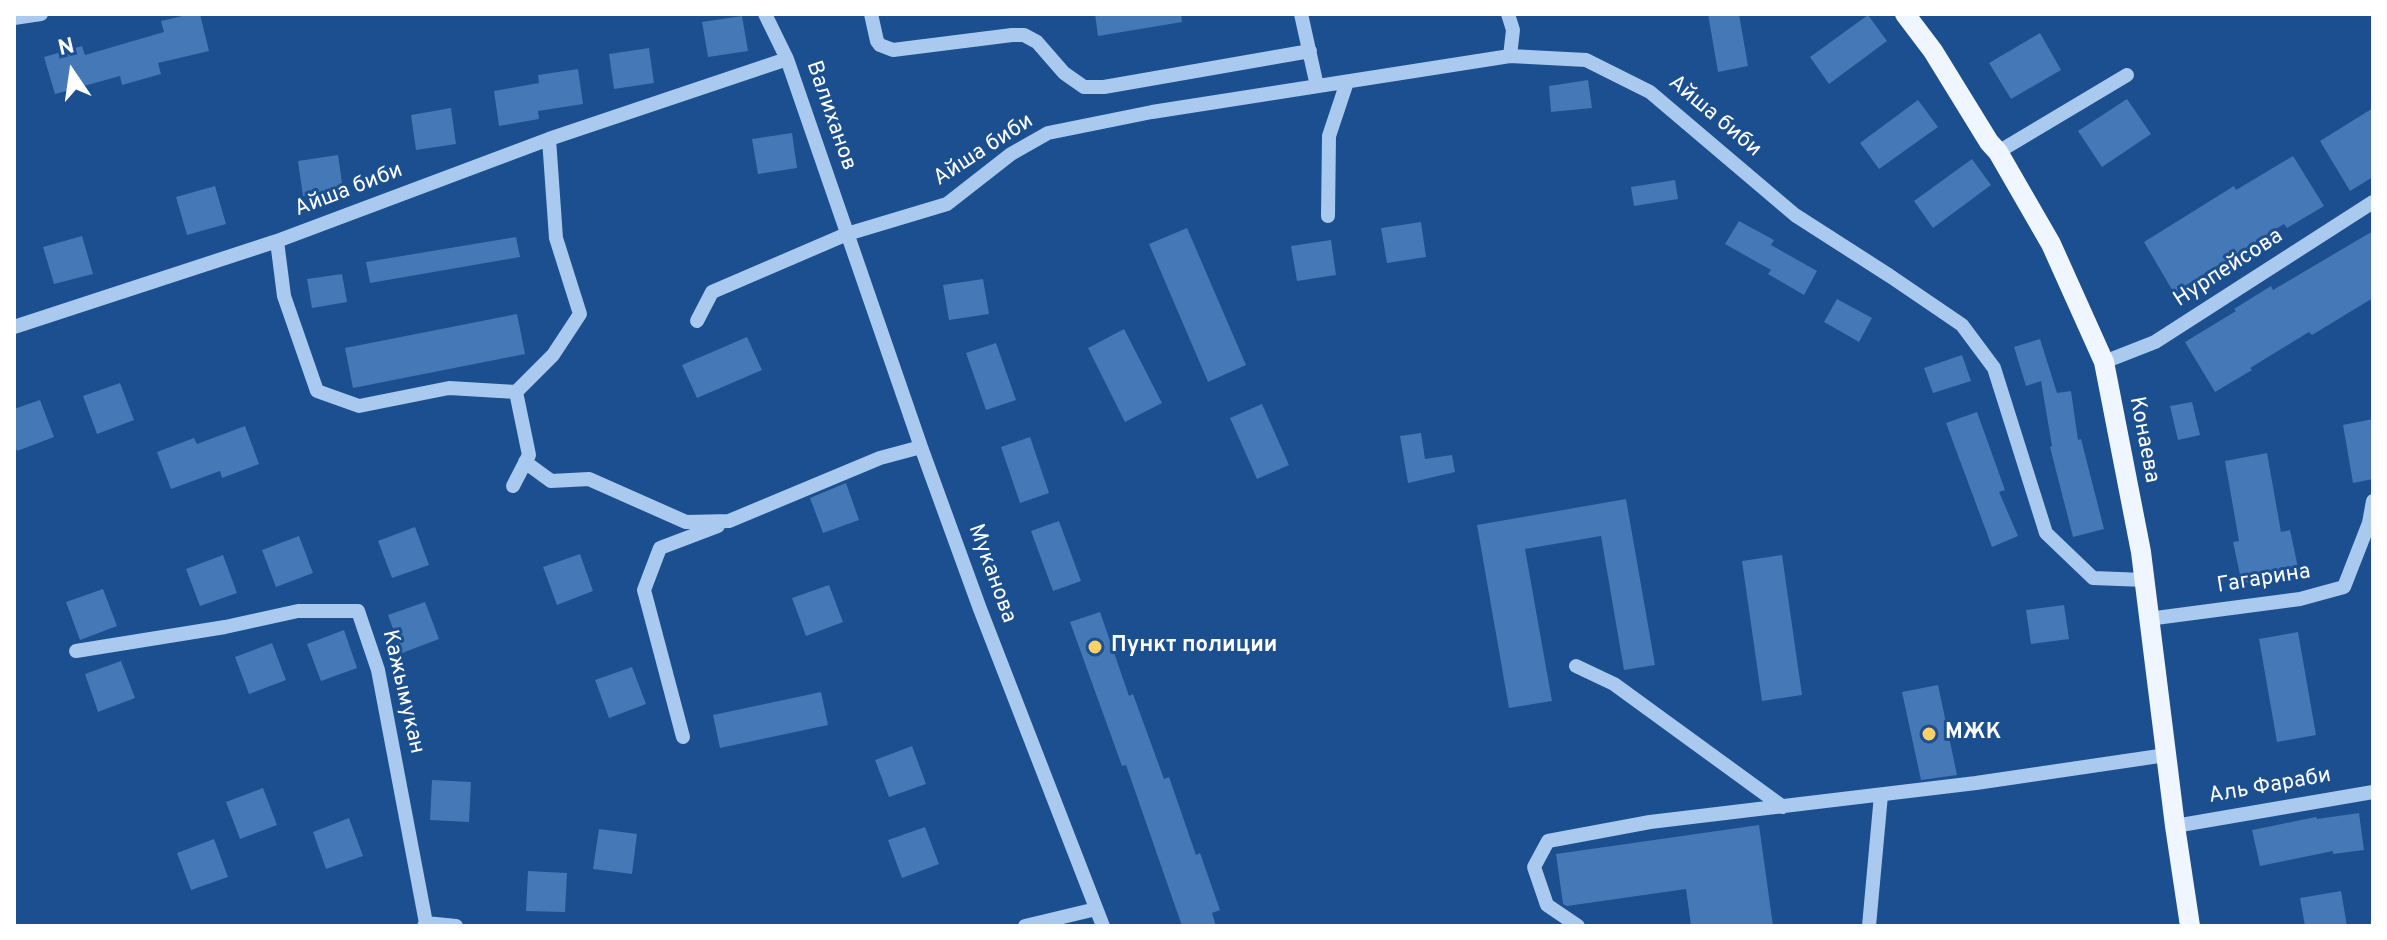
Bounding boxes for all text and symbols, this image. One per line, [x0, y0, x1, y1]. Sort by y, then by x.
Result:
north arrow [32, 32, 112, 112]
text: N [56, 33, 77, 63]
street label: Валиханов [799, 58, 861, 174]
street label: Айша биби [1662, 70, 1766, 164]
street label: Айша биби [929, 109, 1039, 193]
street label: Айша биби [291, 158, 407, 224]
street label: Нурпейсова [2169, 224, 2289, 314]
street label: Конаева [2122, 395, 2164, 485]
street label: Муканова [961, 521, 1021, 627]
street label: Гагарина [2215, 560, 2313, 600]
street label: Кажымукан [375, 627, 429, 757]
place label: Пункт полиции [1111, 634, 1277, 660]
marker: Пункт полиции [1086, 638, 1104, 656]
place label: МЖК [1945, 721, 2001, 747]
marker: МЖК [1920, 725, 1938, 743]
street label: Аль Фараби [2207, 763, 2333, 811]

